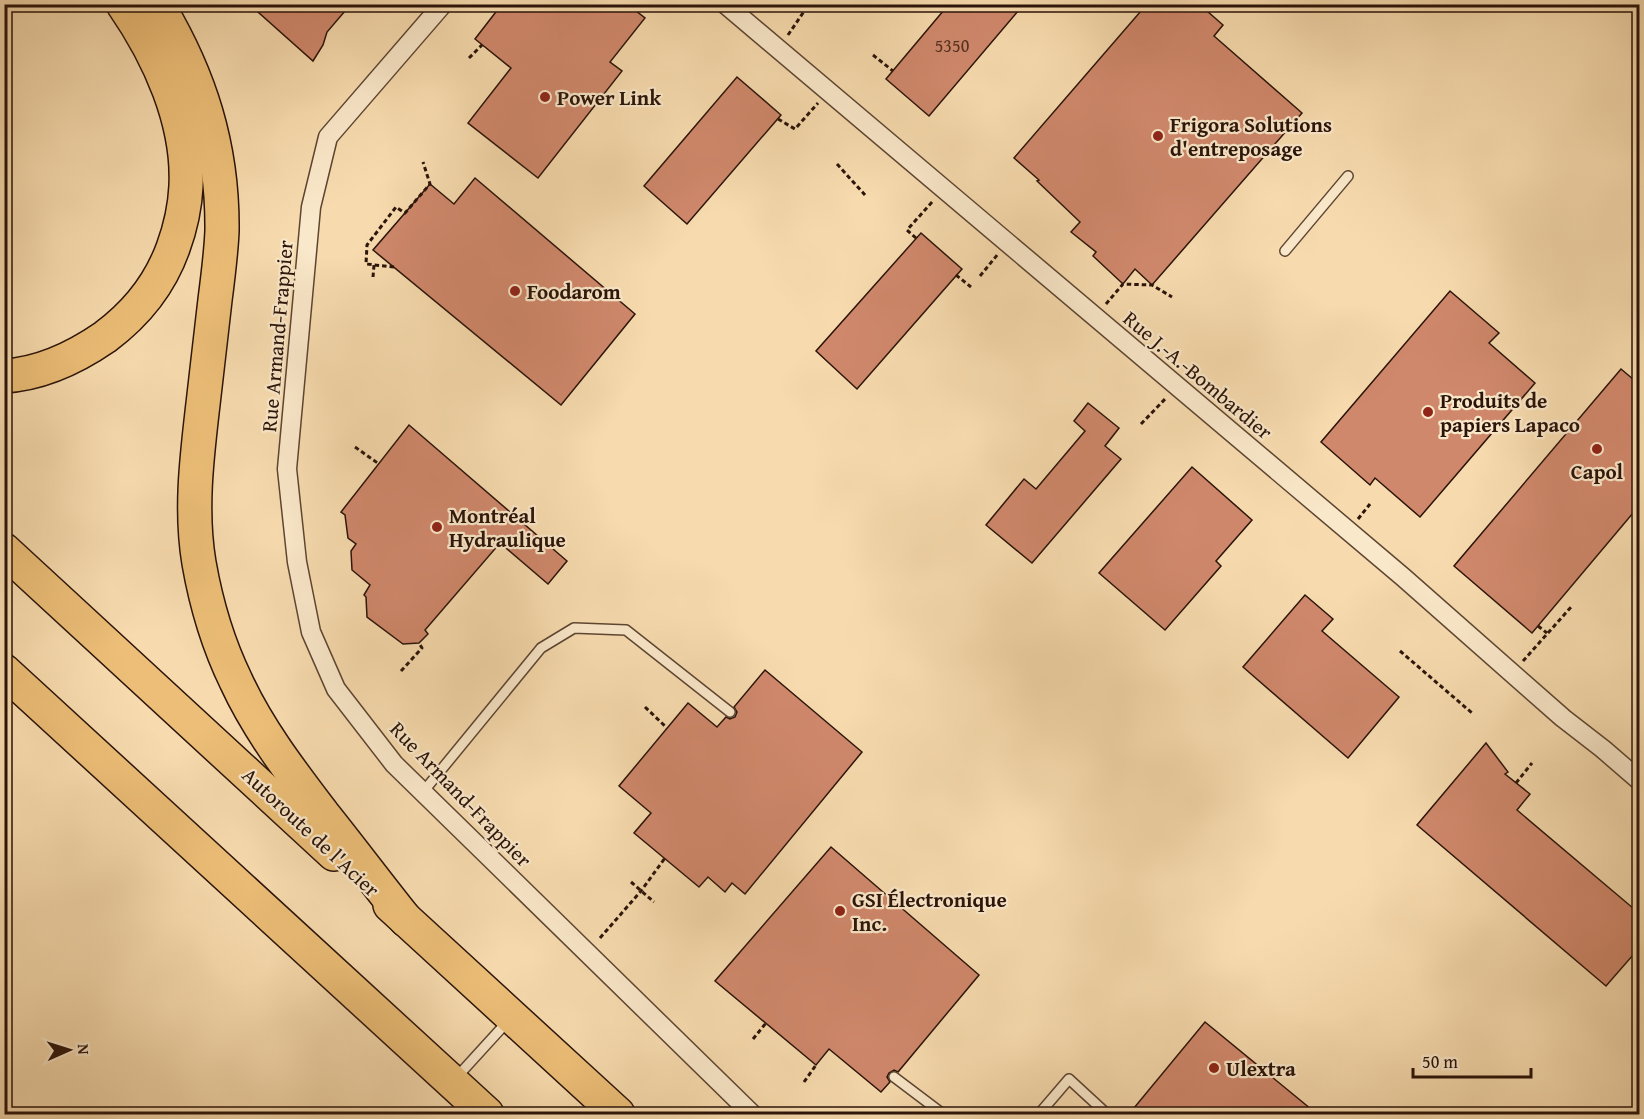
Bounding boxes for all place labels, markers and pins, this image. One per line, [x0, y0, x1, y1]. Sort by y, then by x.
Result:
place label: Power Link [557, 82, 662, 113]
marker: Power Link [538, 90, 552, 104]
place label: Frigora Solutions d'entreposage [1170, 109, 1332, 164]
marker: Frigora Solutions d'entreposage [1151, 129, 1165, 143]
place label: Foodarom [527, 276, 621, 307]
marker: Foodarom [508, 284, 522, 298]
place label: Produits de papiers Lapaco [1440, 385, 1580, 440]
marker: Produits de papiers Lapaco [1421, 405, 1435, 419]
marker: Capol [1590, 442, 1604, 456]
place label: Capol [1571, 456, 1624, 487]
place label: Montréal Hydraulique [449, 500, 566, 555]
marker: Montréal Hydraulique [430, 520, 444, 534]
place label: GSI Électronique Inc. [852, 884, 1007, 939]
marker: GSI Électronique Inc. [833, 904, 847, 918]
place label: Ulextra [1226, 1053, 1296, 1084]
marker: Ulextra [1207, 1061, 1221, 1075]

